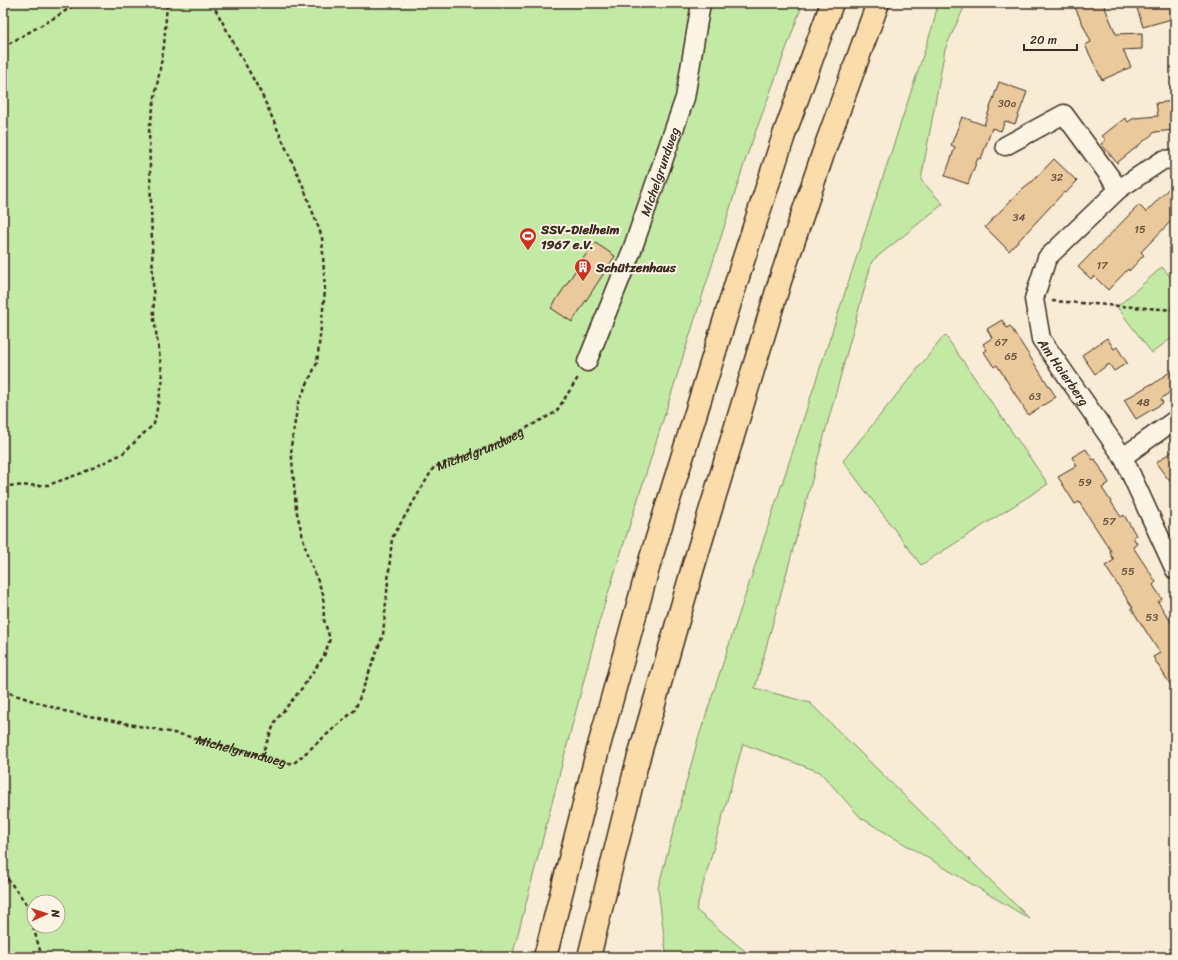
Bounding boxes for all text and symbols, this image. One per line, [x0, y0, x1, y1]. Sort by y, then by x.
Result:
scale bar [1024, 26, 1077, 52]
text: 20 m [1030, 29, 1057, 51]
house number: 30a [998, 94, 1017, 113]
street label: Michelgrundweg [634, 123, 686, 219]
house number: 32 [1051, 168, 1064, 187]
house number: 34 [1013, 208, 1026, 227]
place label: SSV-Dielheim 1967 e.V. [540, 218, 619, 256]
house number: 15 [1134, 220, 1146, 239]
sports icon: SSV-Dielheim 1967 e.V. [518, 226, 538, 251]
place label: Schützenhaus [595, 256, 677, 279]
house number: 17 [1097, 256, 1108, 275]
building icon: Schützenhaus [573, 257, 593, 282]
street label: Am Haierberg [1031, 332, 1095, 411]
house number: 67 [995, 333, 1008, 352]
house number: 65 [1005, 347, 1018, 366]
house number: 63 [1029, 387, 1041, 406]
house number: 48 [1136, 393, 1150, 412]
street label: Michelgrundweg [433, 420, 528, 477]
house number: 59 [1078, 473, 1092, 492]
house number: 57 [1102, 512, 1116, 531]
house number: 55 [1121, 562, 1135, 581]
house number: 53 [1146, 608, 1158, 627]
street label: Michelgrundweg [193, 728, 290, 774]
north arrow [26, 894, 66, 934]
text: N [46, 908, 65, 918]

